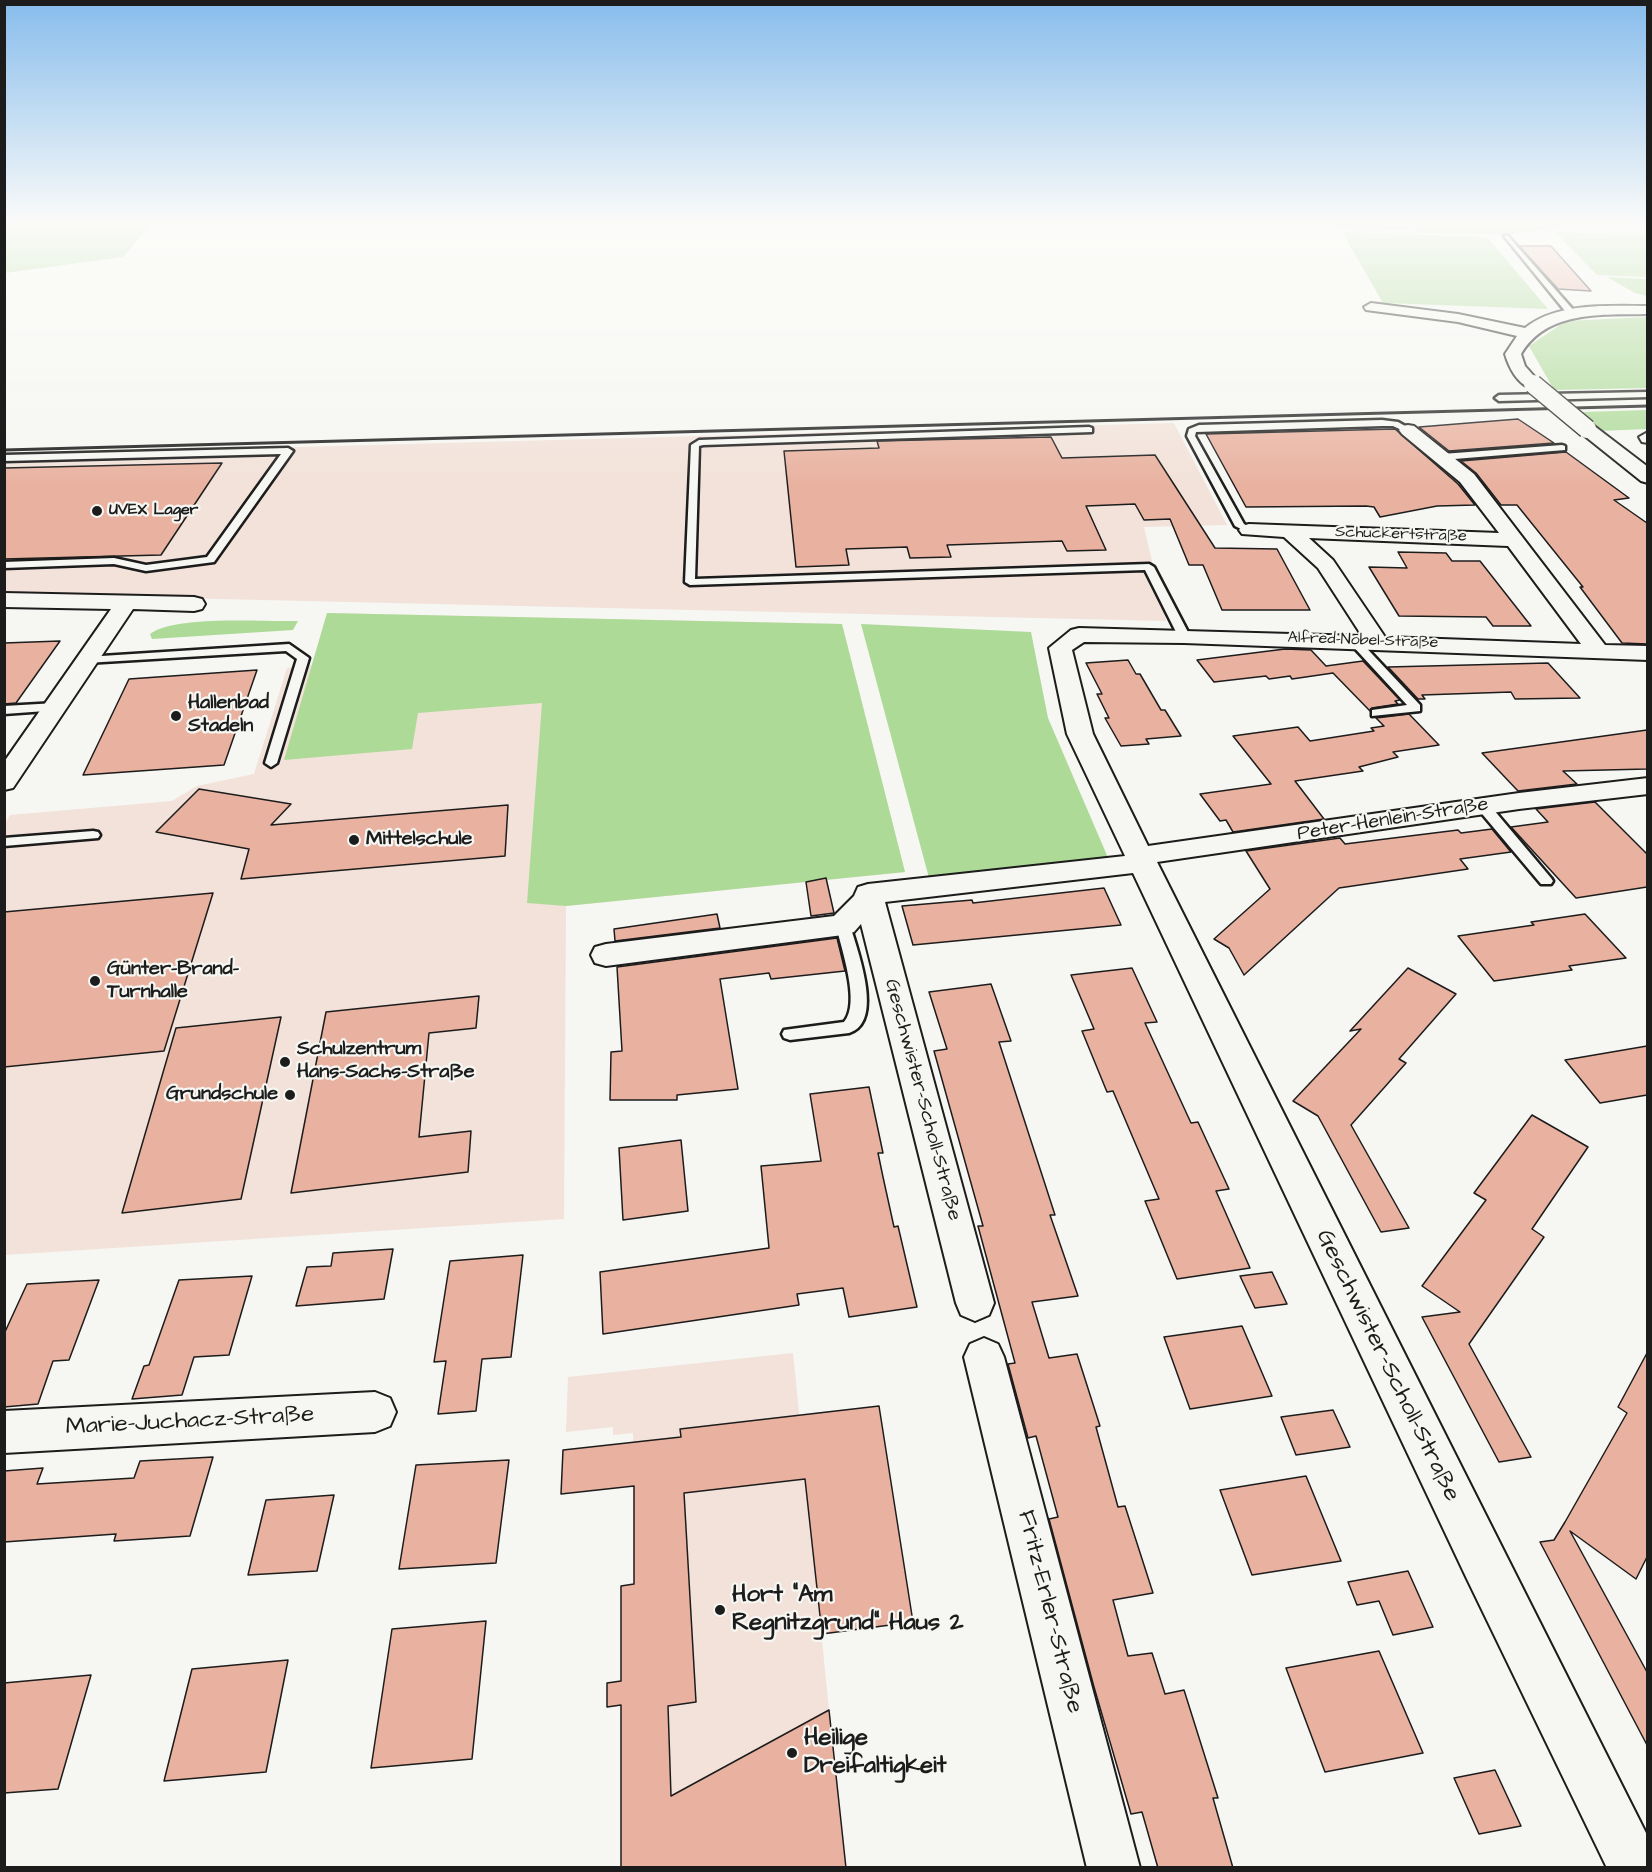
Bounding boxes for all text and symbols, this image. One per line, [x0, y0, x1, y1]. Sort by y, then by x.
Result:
place label: UVEX Lager [109, 501, 198, 521]
marker: UVEX Lager [90, 504, 104, 518]
street label: Schuckertstraße [1335, 523, 1467, 547]
street label: Alfred-Nobel-Straße [1287, 629, 1439, 653]
place label: Hallenbad Stadeln [188, 692, 269, 739]
marker: Hallenbad Stadeln [169, 709, 183, 723]
street label: Peter-Henlein-Straße [1296, 793, 1490, 847]
place label: Mittelschule [366, 828, 472, 852]
marker: Mittelschule [347, 833, 361, 847]
place label: Günter-Brand- Turnhalle [107, 958, 239, 1005]
marker: Günter-Brand- Turnhalle [88, 974, 102, 988]
street label: Geschwister-Scholl-Straße [878, 977, 966, 1223]
place label: Schulzentrum Hans-Sachs-Straße [297, 1038, 475, 1085]
marker: Schulzentrum Hans-Sachs-Straße [278, 1055, 292, 1069]
place label: Grundschule [166, 1083, 278, 1107]
marker: Grundschule [283, 1088, 297, 1102]
street label: Geschwister-Scholl-Straße [1309, 1225, 1465, 1507]
street label: Marie-Juchacz-Straße [65, 1401, 315, 1443]
street label: Fritz-Erler-Straße [1010, 1508, 1088, 1716]
place label: Hort "Am Regnitzgrund" Haus 2 [732, 1582, 963, 1638]
marker: Hort "Am Regnitzgrund" Haus 2 [713, 1603, 727, 1617]
place label: Heilige Dreifaltigkeit [804, 1725, 946, 1781]
marker: Heilige Dreifaltigkeit [785, 1746, 799, 1760]

